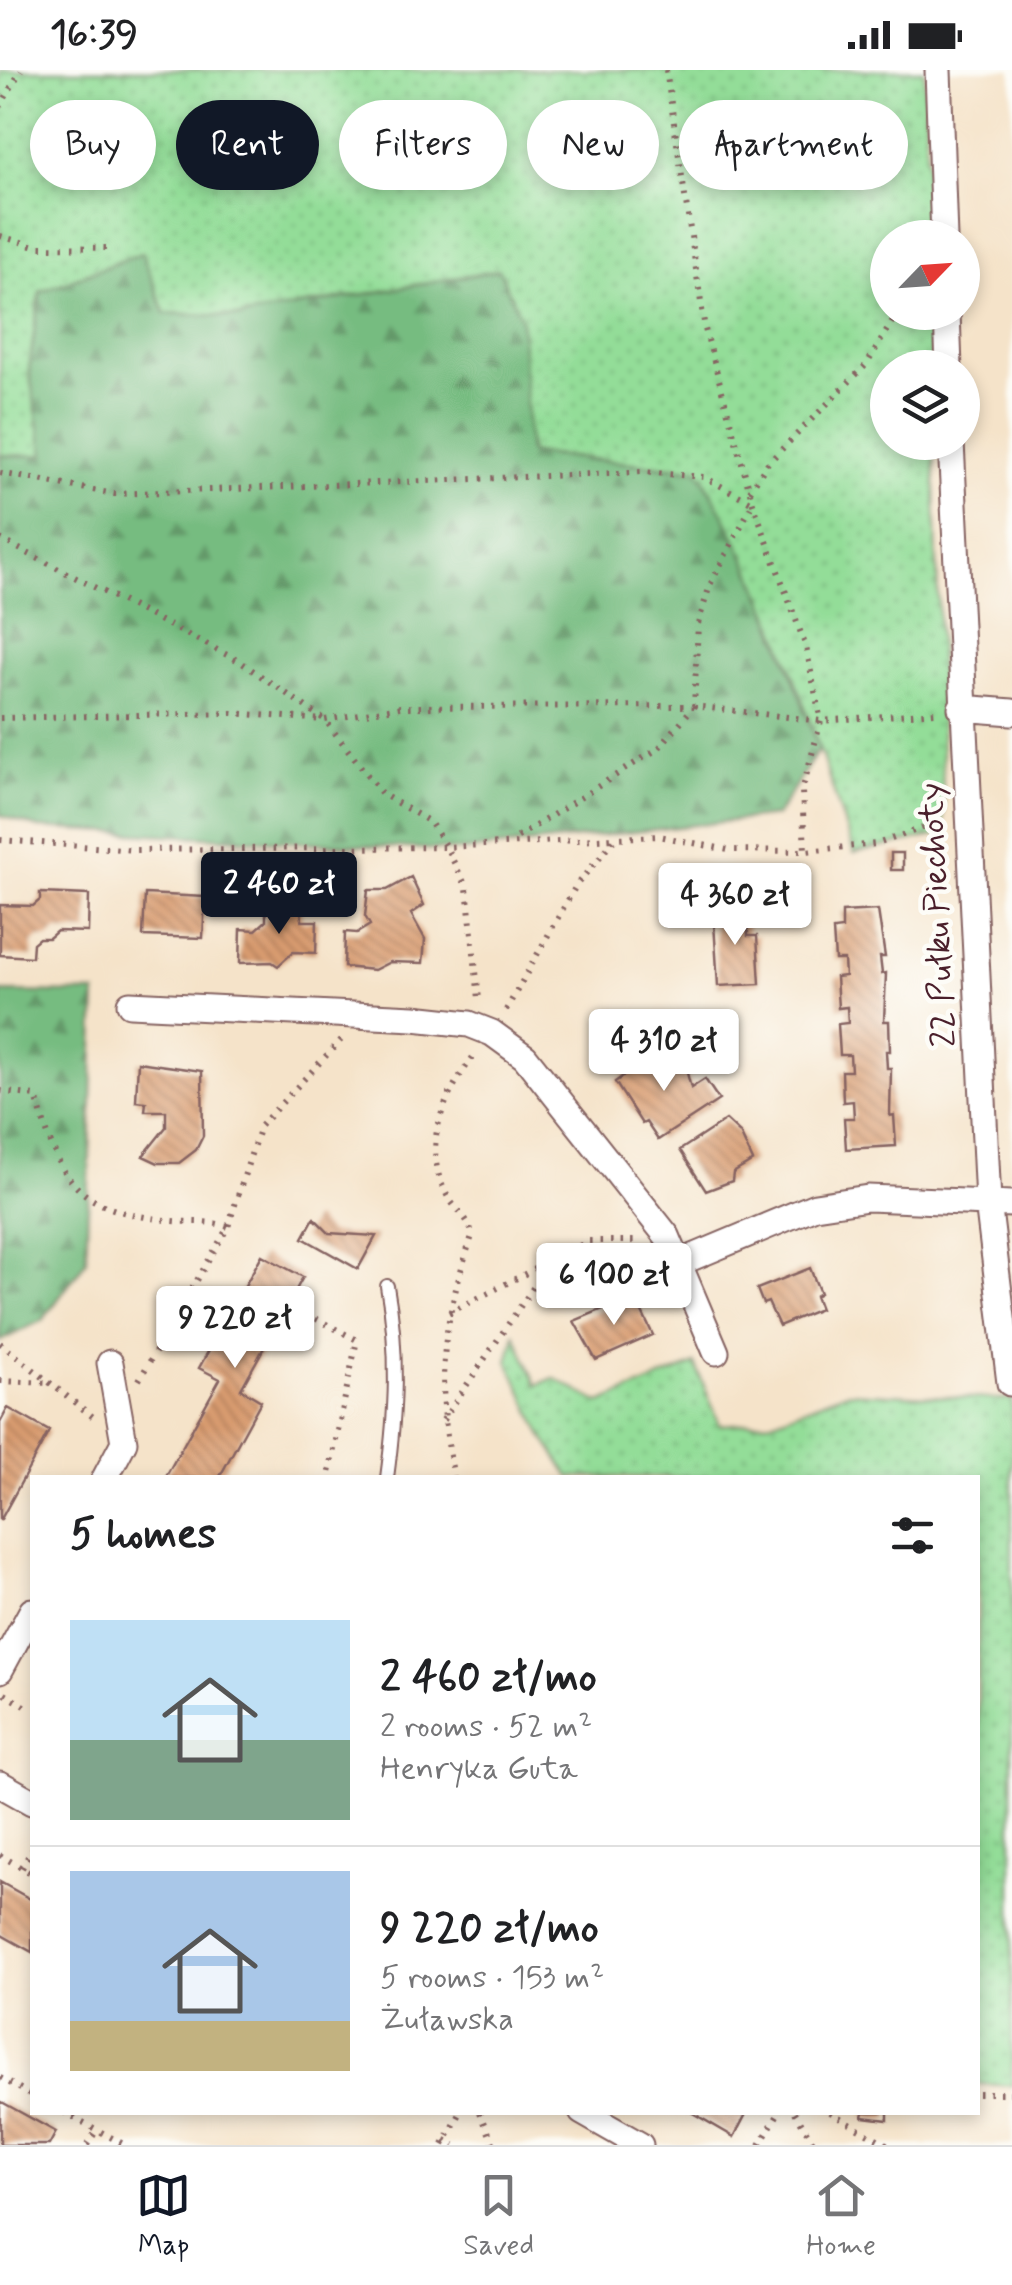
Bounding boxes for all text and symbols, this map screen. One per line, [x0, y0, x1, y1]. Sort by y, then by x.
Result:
text: 16:39 [50, 11, 138, 60]
chip: Buy [30, 100, 156, 190]
chip: Rent [176, 100, 319, 190]
chip: Filters [339, 100, 507, 190]
chip: New [527, 100, 659, 190]
chip: Apartment [679, 100, 908, 190]
north arrow [870, 220, 980, 330]
map controls [870, 220, 980, 460]
button: layers [870, 350, 980, 460]
street label: 22 Pułku Piechoty [908, 782, 968, 1048]
pin: 2 460 zł [176, 852, 382, 937]
text: 2 460 zł [223, 863, 335, 905]
pin: 4 360 zł [632, 863, 838, 948]
text: 4 360 zł [680, 874, 790, 916]
pin: 4 310 zł [561, 1009, 767, 1094]
text: 4 310 zł [611, 1020, 717, 1062]
pin: 6 100 zł [511, 1243, 717, 1328]
text: 6 100 zł [558, 1254, 670, 1296]
pin: 9 220 zł [132, 1286, 338, 1371]
text: 9 220 zł [178, 1297, 292, 1339]
text: 5 homes [70, 1508, 216, 1563]
icon: filters [885, 1508, 940, 1563]
text: 2 460 zł/mo [380, 1651, 597, 1706]
icon: home [150, 1660, 270, 1780]
text: 2 rooms · 52 m² [380, 1706, 592, 1748]
text: Henryka Guta [380, 1748, 578, 1790]
text: 9 220 zł/mo [380, 1902, 599, 1957]
icon: home [150, 1911, 270, 2031]
text: 5 rooms · 153 m² [380, 1957, 604, 1999]
text: Żuławska [380, 1999, 514, 2041]
tab: Map [136, 2168, 191, 2265]
tab: Saved [463, 2168, 534, 2265]
tab: Home [806, 2168, 876, 2265]

